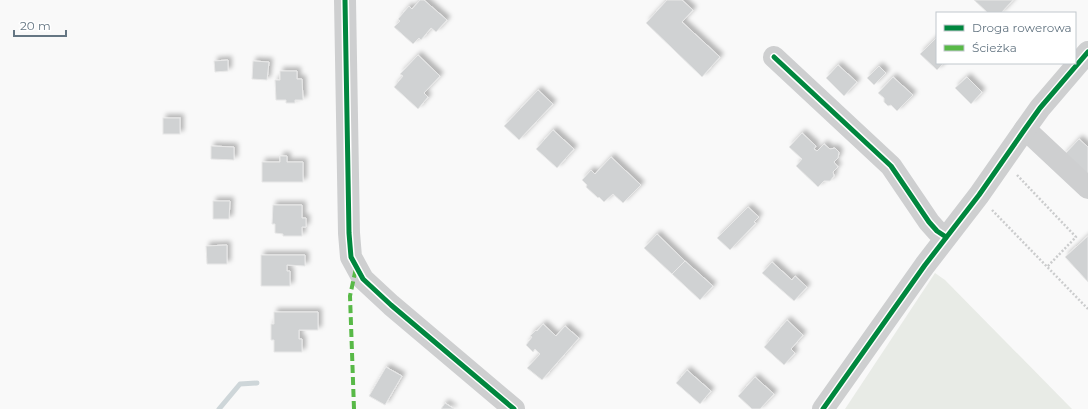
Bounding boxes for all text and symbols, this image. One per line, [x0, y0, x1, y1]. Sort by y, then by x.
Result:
scale bar [14, 12, 66, 38]
legend [936, 12, 1076, 64]
text: 20 m [20, 18, 51, 33]
text: Droga rowerowa [972, 20, 1072, 35]
text: Ścieżka [972, 40, 1017, 55]

